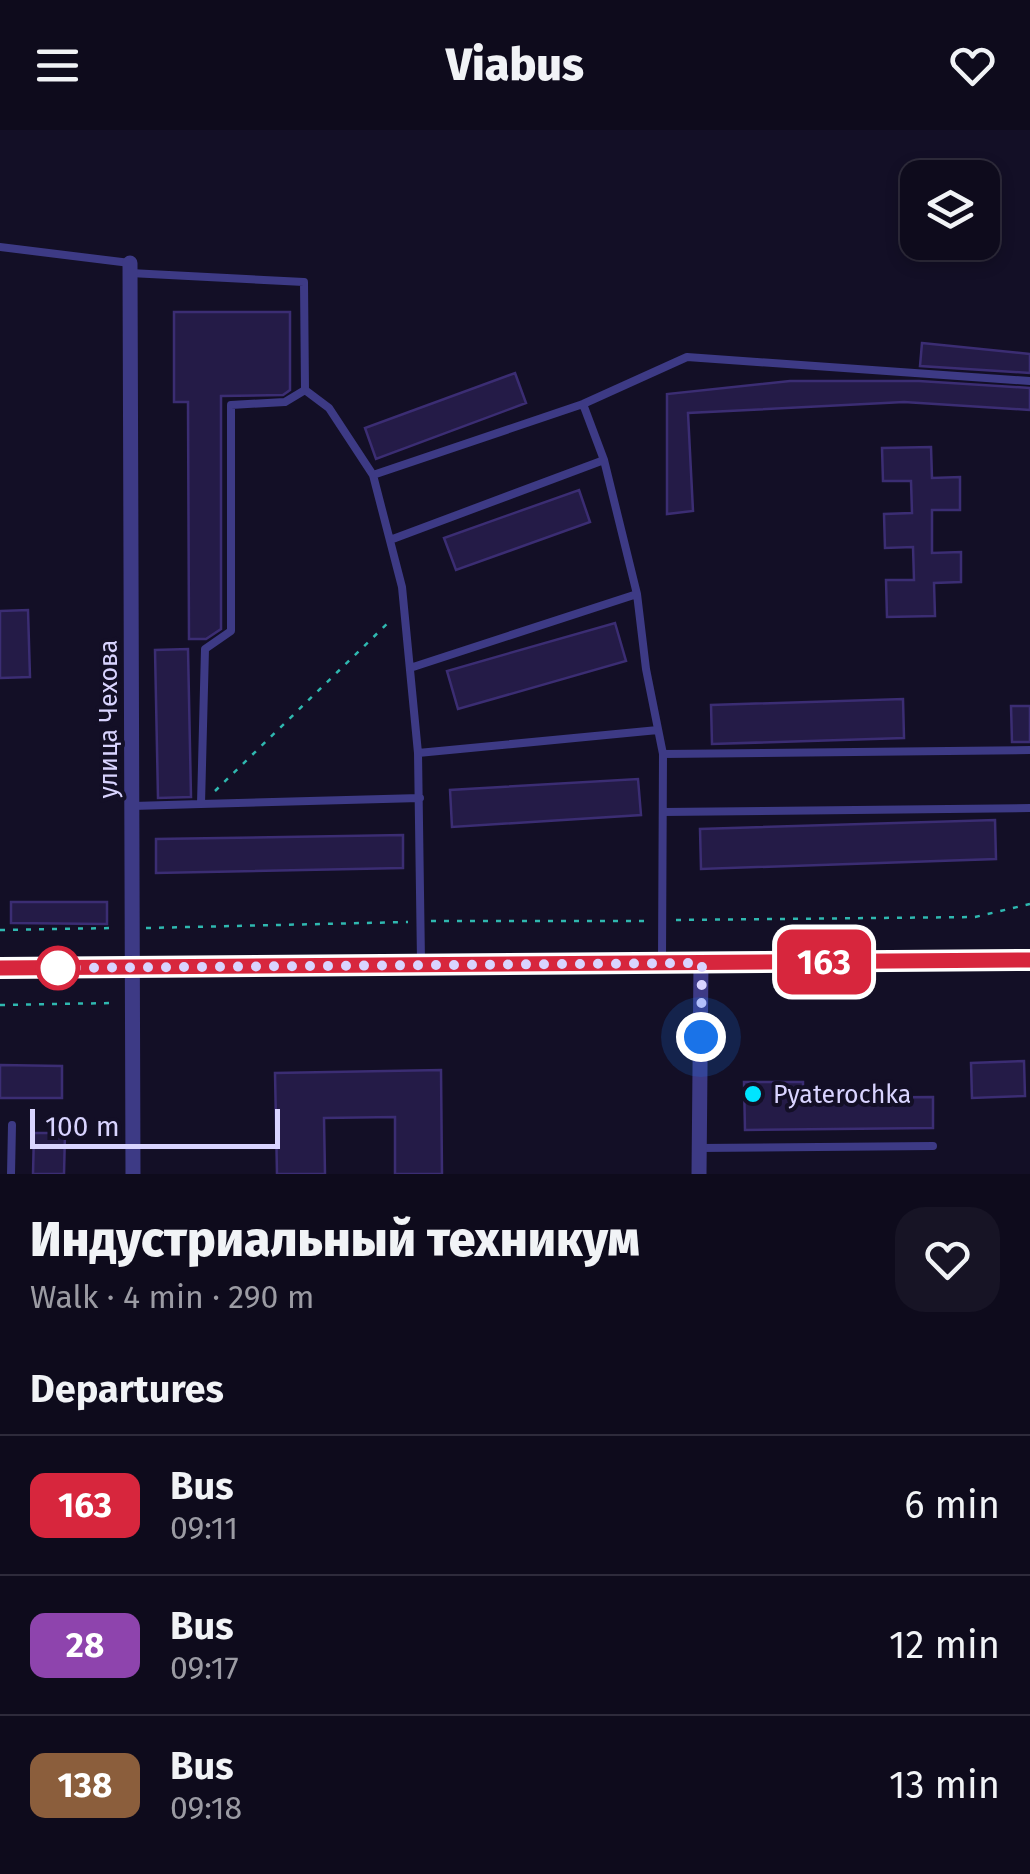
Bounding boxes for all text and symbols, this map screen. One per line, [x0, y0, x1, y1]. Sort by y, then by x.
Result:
icon: menu [30, 38, 85, 93]
text: Viabus [446, 38, 584, 92]
icon: heart [945, 38, 1000, 93]
map controls [900, 160, 1000, 260]
button: layers [900, 160, 1000, 260]
street label: улица Чехова [94, 640, 124, 798]
line badge: 163 [766, 930, 882, 994]
text: 163 [797, 941, 851, 983]
unlabelled marker [37, 947, 79, 989]
your location [676, 1012, 726, 1062]
place label: Pyaterochka [773, 1080, 911, 1110]
marker: Pyaterochka [742, 1083, 764, 1105]
scale bar [30, 1104, 280, 1148]
text: 100 m [45, 1110, 120, 1143]
button: heart [895, 1207, 1000, 1312]
text: Индустриальный техникум [30, 1211, 640, 1269]
text: Walk · 4 min · 290 m [30, 1278, 314, 1316]
text: Departures [30, 1366, 224, 1412]
text: Bus [170, 1463, 234, 1509]
text: 6 min [904, 1482, 1000, 1528]
text: 163 [58, 1484, 112, 1526]
text: 09:11 [170, 1509, 238, 1547]
text: Bus [170, 1603, 234, 1649]
text: 12 min [889, 1622, 1000, 1668]
text: 28 [66, 1624, 104, 1666]
text: 09:17 [170, 1649, 239, 1687]
text: Bus [170, 1743, 234, 1789]
text: 13 min [889, 1762, 1000, 1808]
text: 138 [58, 1764, 112, 1806]
text: 09:18 [170, 1789, 242, 1827]

